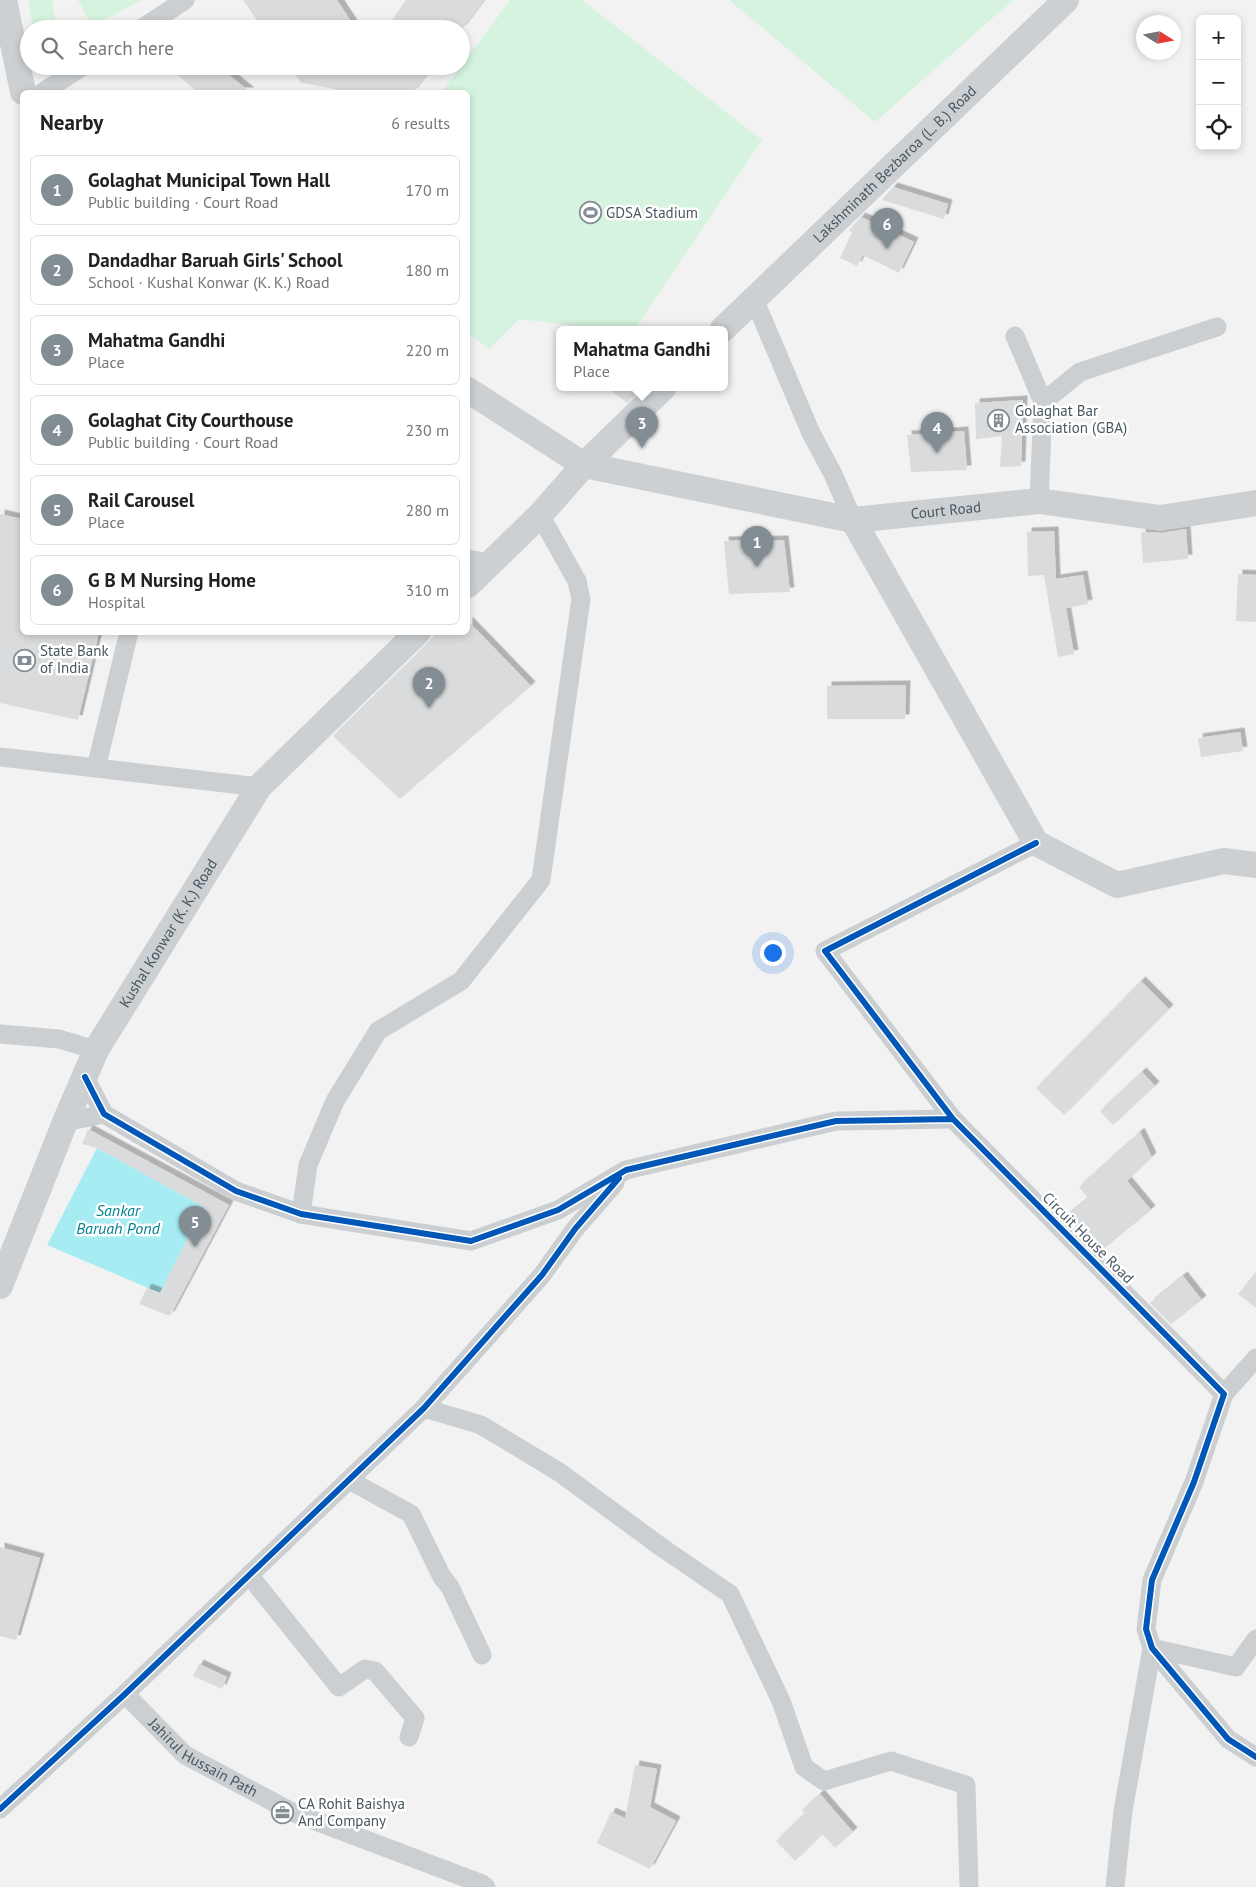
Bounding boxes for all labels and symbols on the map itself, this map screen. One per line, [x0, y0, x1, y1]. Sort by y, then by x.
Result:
north arrow [1136, 15, 1181, 60]
street label: Lakshminath Bezbaroa (L. B.) Road [809, 81, 980, 247]
sports icon: GDSA Stadium [578, 201, 602, 225]
place label: GDSA Stadium [606, 203, 698, 222]
pin: 6 [871, 208, 903, 249]
place label: Golaghat Bar Association (GBA) [1015, 401, 1127, 437]
pin: 3 [626, 407, 658, 448]
building icon: Golaghat Bar Association (GBA) [987, 408, 1011, 432]
pin: 4 [921, 412, 953, 453]
street label: Court Road [910, 497, 982, 523]
pin: 1 [741, 526, 773, 567]
place label: State Bank of India [40, 641, 109, 677]
bank icon: State Bank of India [12, 648, 36, 672]
pin: 2 [413, 667, 445, 708]
street label: Kushal Konwar (K. K.) Road [115, 855, 221, 1011]
your location [760, 940, 786, 966]
street label: Circuit House Road [1039, 1188, 1138, 1287]
water label: Sankar Baruah Pond [76, 1200, 161, 1238]
pin: 5 [179, 1206, 211, 1247]
street label: Jahirul Hussain Path [144, 1713, 261, 1801]
place label: CA Rohit Baishya And Company [298, 1794, 405, 1830]
office icon: CA Rohit Baishya And Company [270, 1801, 294, 1825]

